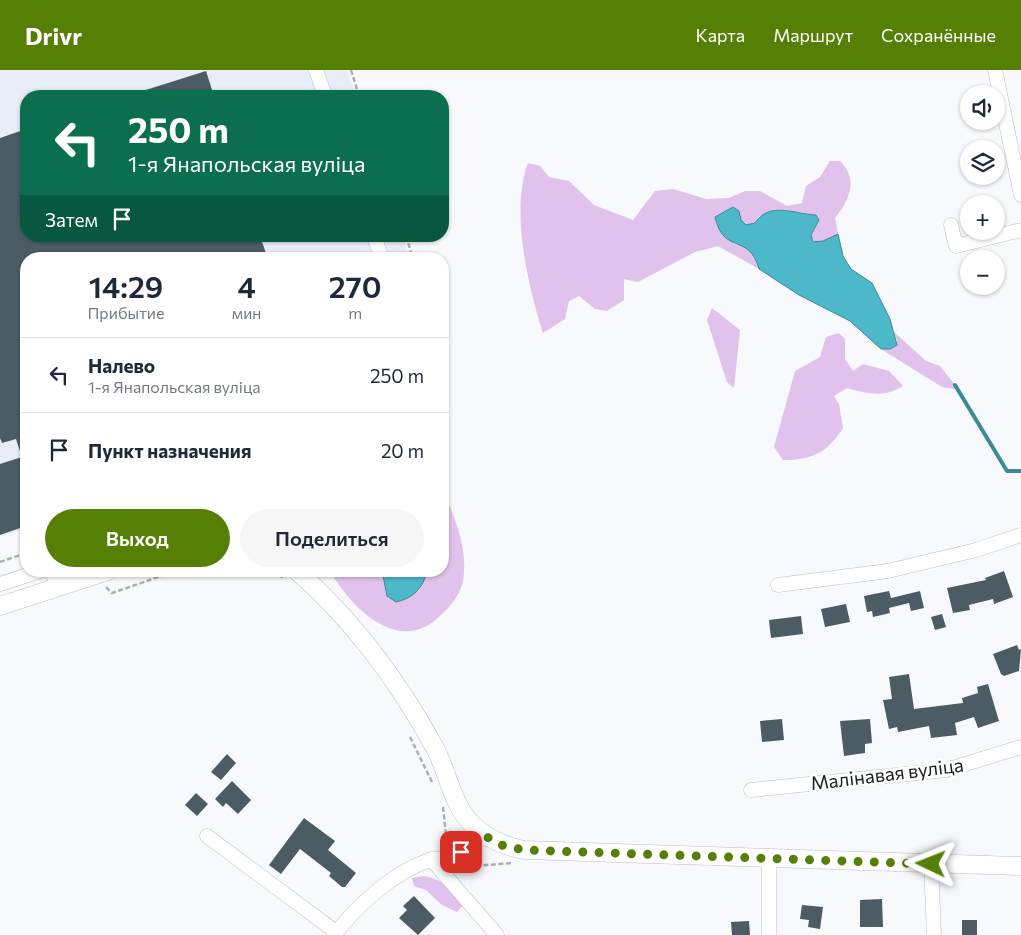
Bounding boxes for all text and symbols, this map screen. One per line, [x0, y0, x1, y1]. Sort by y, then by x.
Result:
text: Drivr [25, 21, 82, 50]
text: Карта [696, 24, 745, 46]
text: Маршрут [773, 24, 853, 46]
text: Сохранённые [881, 24, 996, 46]
map controls [960, 85, 1005, 295]
button: sound [960, 85, 1005, 130]
text: 250 m [128, 107, 229, 150]
icon: left [45, 110, 110, 175]
button: layers [960, 140, 1005, 185]
text: 1-я Янапольская вуліца [128, 150, 365, 177]
button: + [960, 195, 1005, 240]
icon: arrive [108, 205, 136, 233]
text: Затем [45, 208, 98, 231]
button: − [960, 250, 1005, 295]
text: 14:29 [89, 267, 163, 304]
text: 4 [237, 267, 256, 304]
text: 270 [329, 267, 382, 304]
text: Прибытие [87, 303, 164, 322]
text: мин [232, 303, 261, 322]
text: m [348, 303, 362, 322]
text: Налево [88, 354, 155, 377]
icon: left [45, 361, 73, 389]
text: 250 m [370, 364, 424, 387]
text: 1-я Янапольская вуліца [88, 377, 261, 396]
icon: arrive [45, 436, 73, 464]
text: Пункт назначения [88, 439, 251, 462]
text: 20 m [381, 439, 424, 462]
button: Выход [45, 509, 230, 567]
button: Поделиться [240, 509, 424, 567]
street label: Малінавая вуліца [809, 753, 965, 794]
pin [440, 831, 482, 873]
position arrow [904, 837, 956, 889]
icon: arrive [447, 838, 475, 866]

